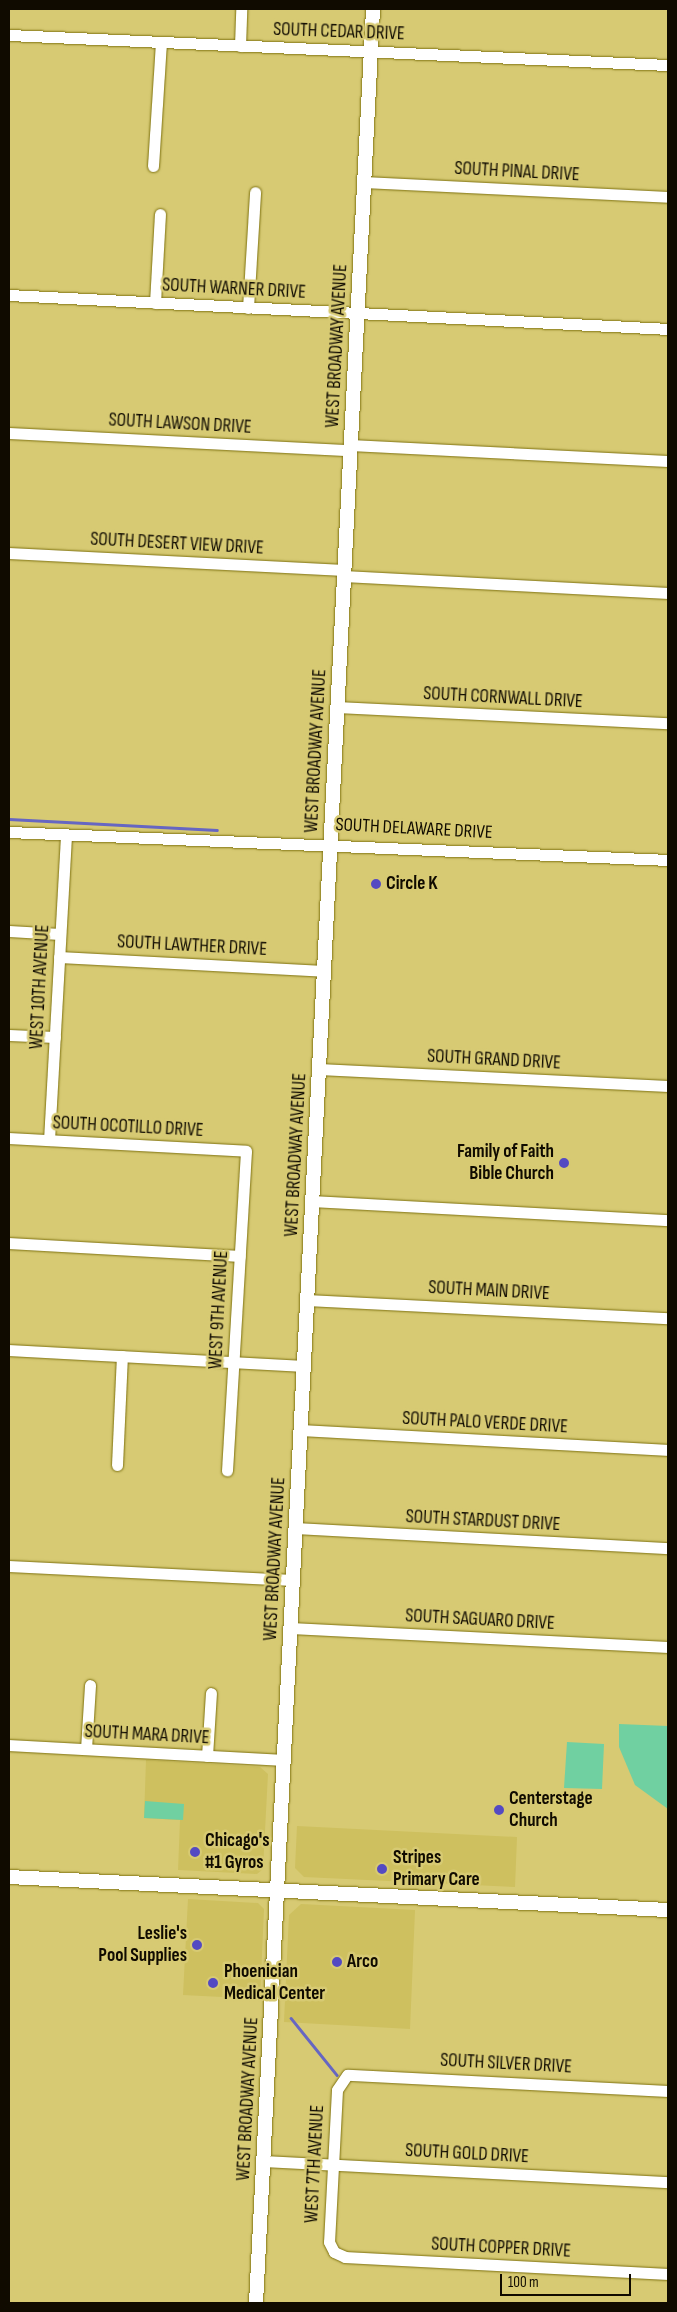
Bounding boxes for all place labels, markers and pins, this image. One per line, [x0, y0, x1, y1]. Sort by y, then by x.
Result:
place label: Circle K [386, 873, 438, 895]
marker: Circle K [370, 878, 382, 890]
place label: Family of Faith Bible Church [457, 1141, 554, 1185]
marker: Family of Faith Bible Church [558, 1157, 570, 1169]
place label: Centerstage Church [509, 1788, 593, 1832]
marker: Centerstage Church [493, 1804, 505, 1816]
place label: Chicago's #1 Gyros [205, 1830, 270, 1874]
marker: Chicago's #1 Gyros [189, 1846, 201, 1858]
place label: Stripes Primary Care [393, 1847, 480, 1891]
marker: Stripes Primary Care [375, 1862, 389, 1876]
place label: Leslie's Pool Supplies [98, 1923, 187, 1967]
marker: Leslie's Pool Supplies [191, 1939, 203, 1951]
place label: Arco [347, 1951, 378, 1973]
marker: Arco [331, 1956, 343, 1968]
place label: Phoenician Medical Center [224, 1961, 325, 2005]
marker: Phoenician Medical Center [206, 1976, 220, 1990]

